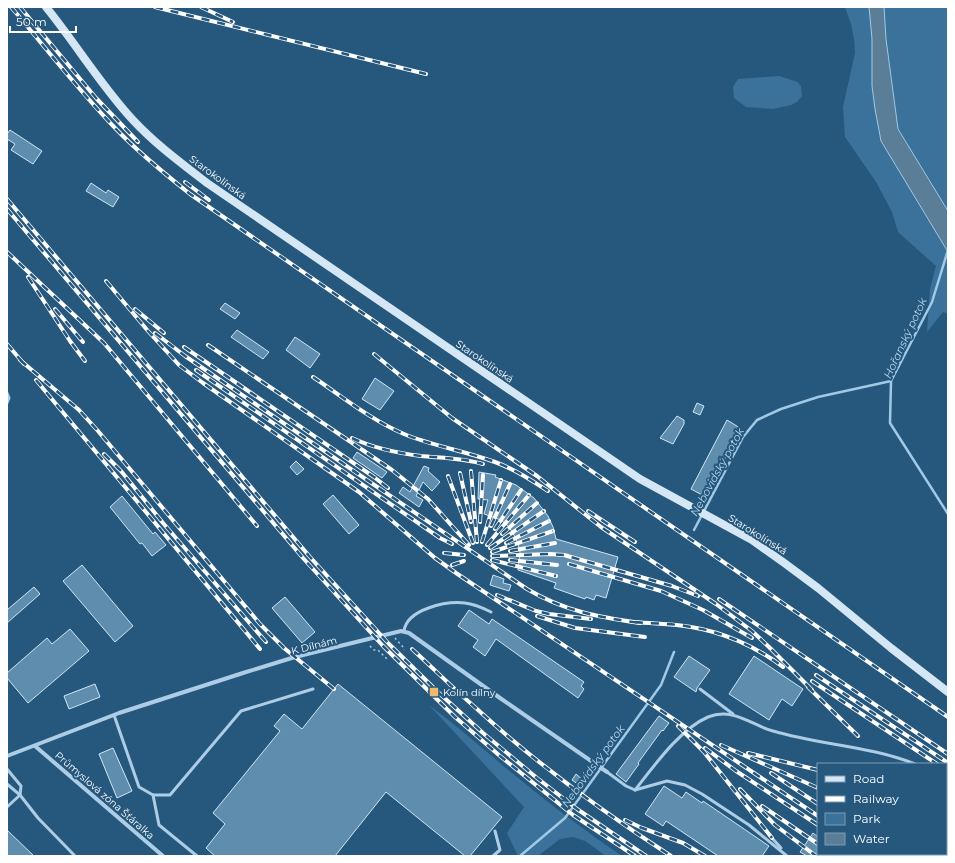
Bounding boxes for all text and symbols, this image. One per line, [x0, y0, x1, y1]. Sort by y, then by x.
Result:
scale bar [10, 8, 76, 34]
text: 50 m [16, 14, 47, 29]
street label: Starokolínská [187, 152, 249, 202]
water label: Hořanský potok [880, 295, 930, 381]
street label: Starokolínská [453, 337, 516, 386]
water label: Nebovidský potok [687, 425, 747, 519]
street label: Starokolínská [726, 511, 790, 558]
street label: K Dílnám [290, 634, 338, 657]
marker: Kolín dílny [428, 686, 440, 698]
place label: Kolín dílny [443, 686, 496, 699]
water label: Nebovidský potok [558, 722, 628, 810]
street label: Průmyslová zóna Šťáralka [52, 749, 157, 842]
legend [817, 763, 947, 855]
text: Road [853, 771, 884, 786]
text: Railway [853, 791, 899, 806]
text: Park [853, 811, 881, 826]
text: Water [853, 831, 890, 846]

